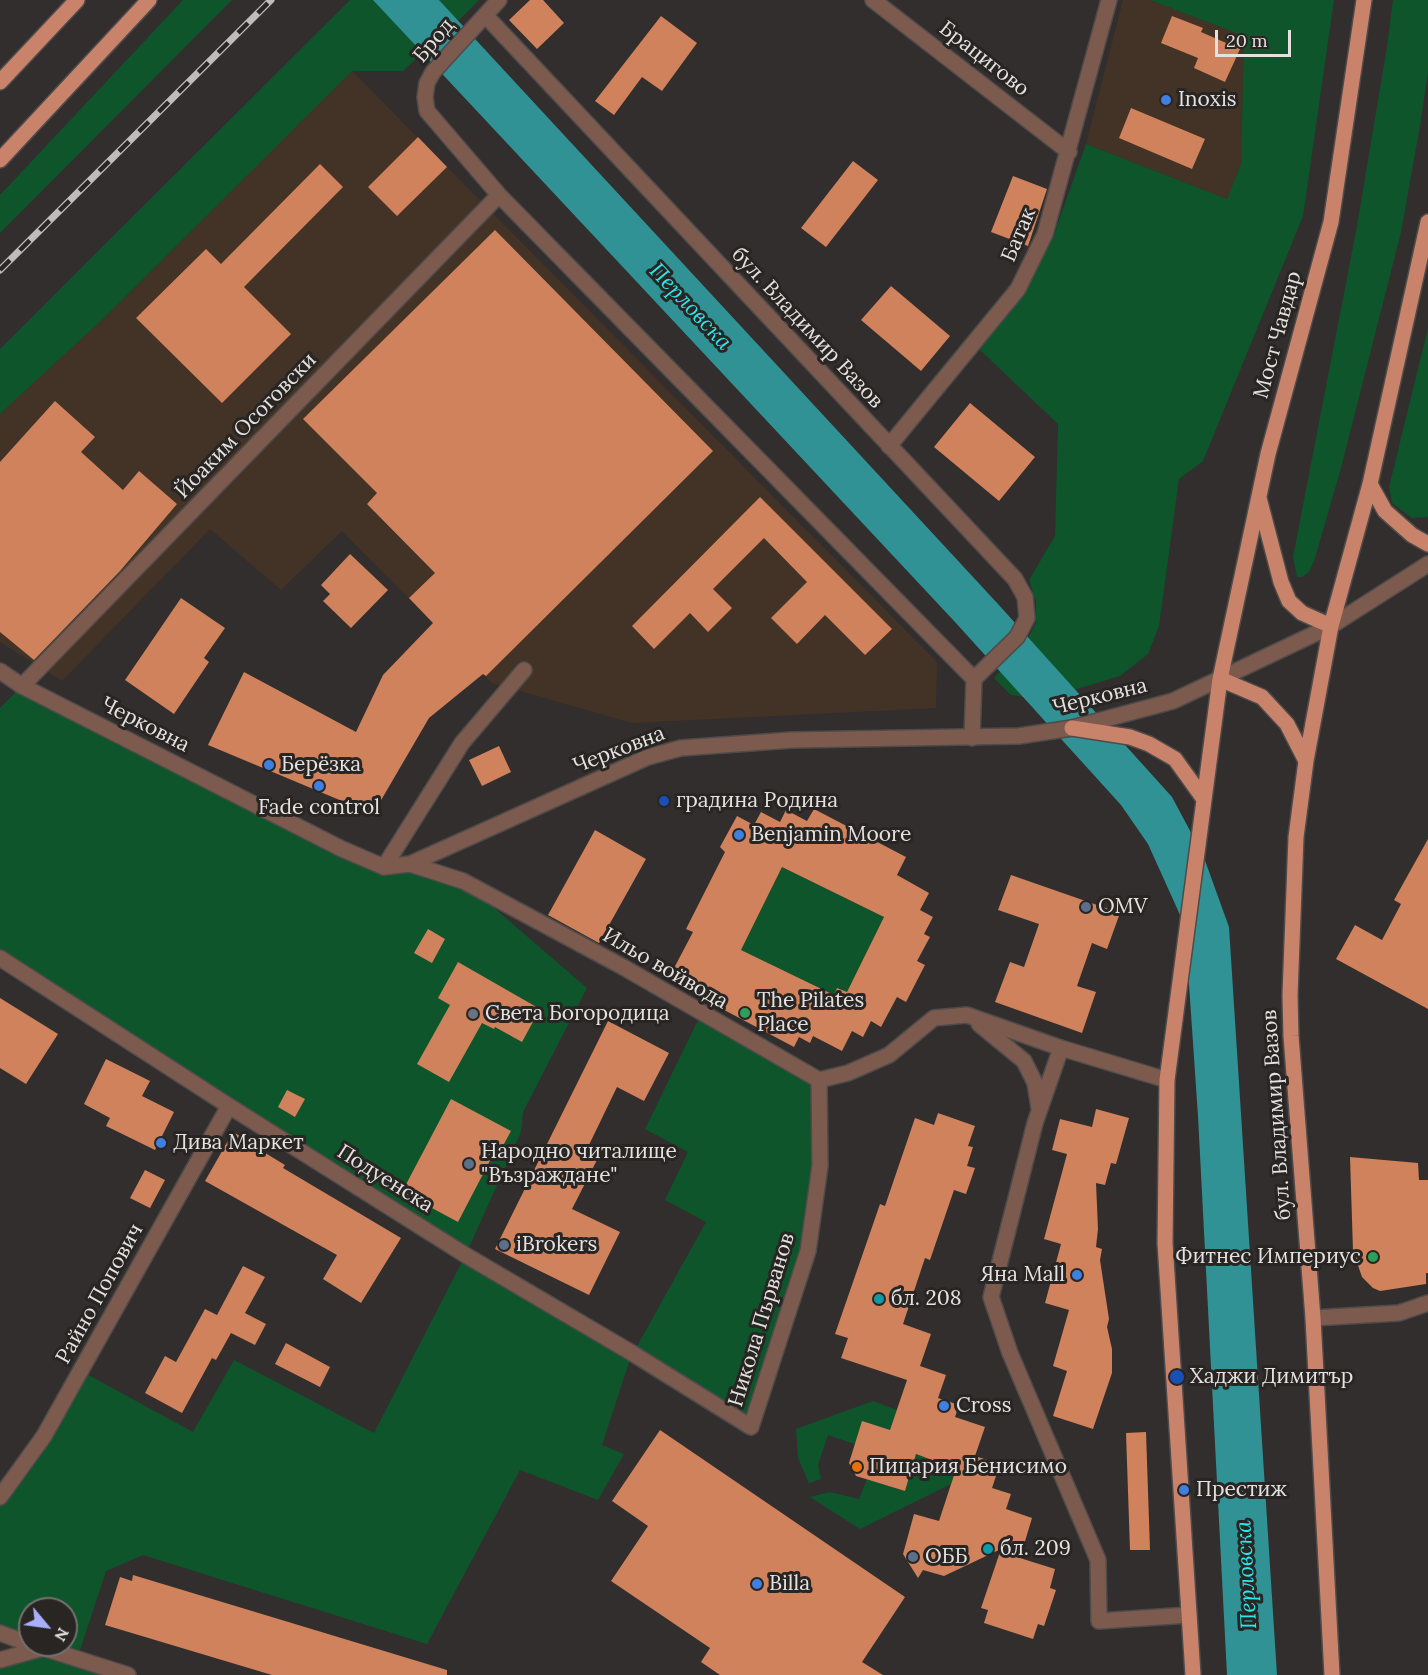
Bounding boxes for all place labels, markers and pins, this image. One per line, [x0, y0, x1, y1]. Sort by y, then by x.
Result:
place label: Inoxis [1178, 87, 1237, 113]
marker: Inoxis [1159, 93, 1173, 107]
place label: Берёзка [281, 752, 361, 778]
marker: Берёзка [262, 758, 276, 772]
marker: Fade control [312, 779, 326, 793]
place label: градина Родина [676, 788, 838, 814]
marker: градина Родина [657, 794, 671, 808]
place label: Fade control [258, 795, 380, 821]
place label: Benjamin Moore [751, 822, 911, 848]
marker: Benjamin Moore [732, 828, 746, 842]
place label: OMV [1098, 894, 1148, 920]
marker: OMV [1079, 900, 1093, 914]
place label: The Pilates Place [757, 988, 864, 1038]
place label: Света Богородица [485, 1001, 670, 1027]
marker: The Pilates Place [738, 1006, 752, 1020]
marker: Света Богородица [466, 1007, 480, 1021]
place label: Дива Маркет [173, 1130, 304, 1156]
marker: Дива Маркет [154, 1136, 168, 1150]
place label: Народно читалище "Възраждане" [481, 1139, 677, 1189]
marker: Народно читалище "Възраждане" [462, 1157, 476, 1171]
place label: iBrokers [516, 1232, 597, 1258]
marker: iBrokers [497, 1238, 511, 1252]
place label: Фитнес Империус [1175, 1244, 1361, 1270]
marker: Фитнес Империус [1366, 1250, 1380, 1264]
place label: Яна Mall [980, 1262, 1065, 1288]
marker: Яна Mall [1070, 1268, 1084, 1282]
place label: бл. 208 [891, 1286, 962, 1312]
marker: бл. 208 [872, 1292, 886, 1306]
place label: Хаджи Димитър [1190, 1364, 1353, 1390]
marker: Хаджи Димитър [1168, 1368, 1186, 1386]
place label: Cross [956, 1393, 1011, 1419]
marker: Cross [937, 1399, 951, 1413]
place label: Пицария Бенисимо [869, 1454, 1067, 1480]
marker: Пицария Бенисимо [850, 1460, 864, 1474]
place label: Престиж [1196, 1477, 1287, 1503]
marker: Престиж [1177, 1483, 1191, 1497]
place label: бл. 209 [1000, 1536, 1071, 1562]
marker: бл. 209 [981, 1542, 995, 1556]
place label: ОББ [925, 1544, 968, 1570]
marker: ОББ [906, 1550, 920, 1564]
place label: Billa [769, 1571, 810, 1597]
marker: Billa [750, 1577, 764, 1591]

